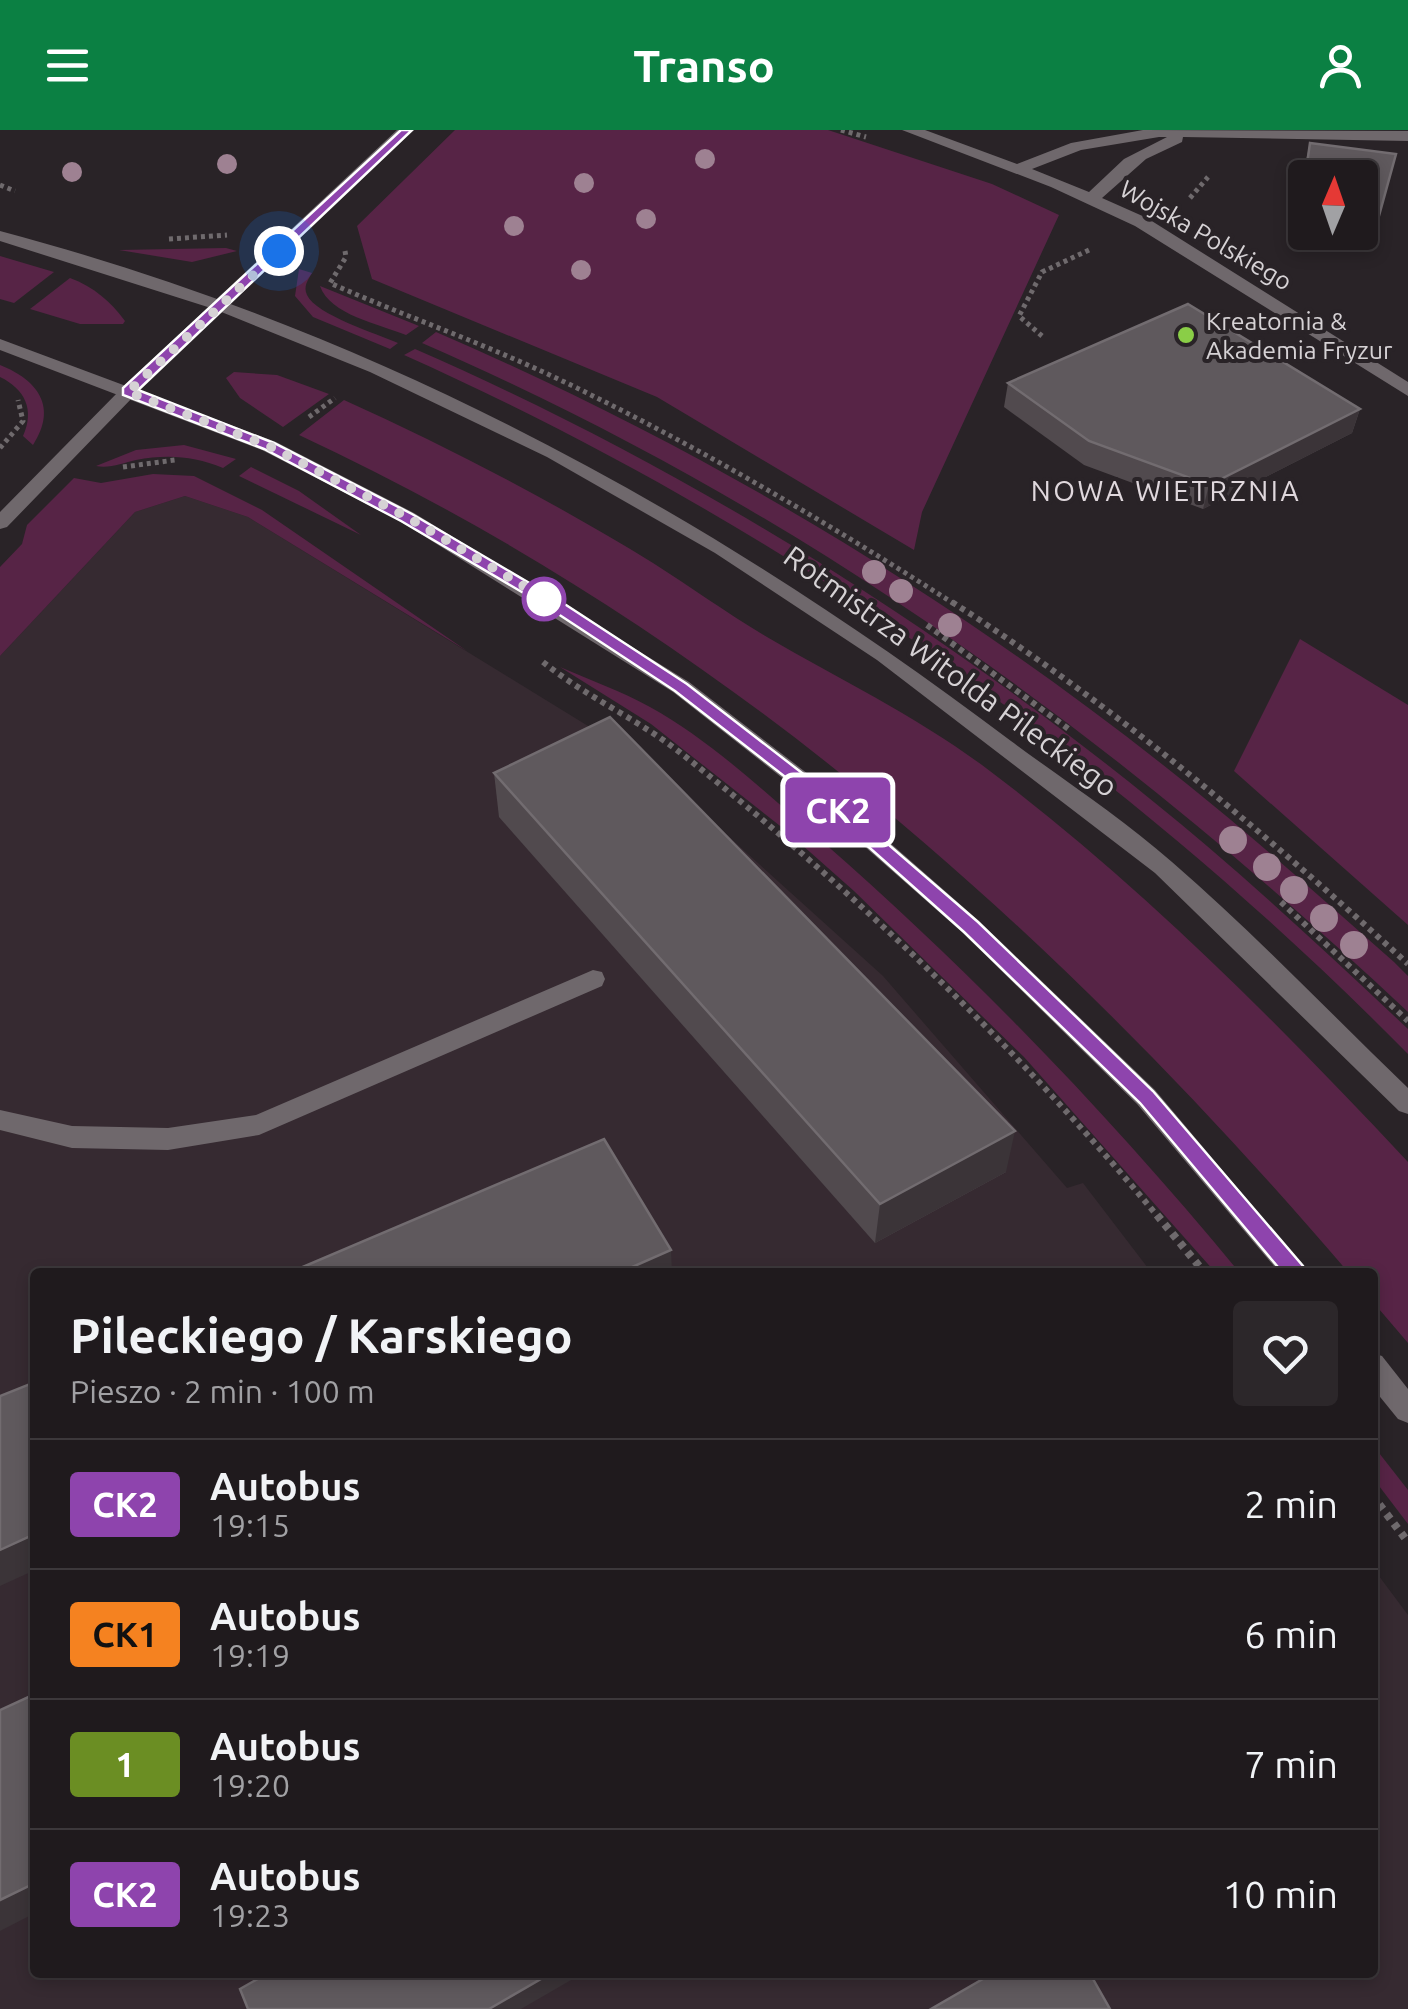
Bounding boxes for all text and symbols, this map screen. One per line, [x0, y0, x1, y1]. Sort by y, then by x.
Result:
icon: menu [40, 38, 95, 93]
icon: person [1313, 38, 1368, 93]
text: Transo [633, 40, 775, 91]
north arrow [1288, 160, 1378, 250]
map controls [1288, 160, 1378, 250]
street label: Wojska Polskiego [1115, 174, 1297, 296]
your location [254, 226, 304, 276]
place label: Kreatornia & Akademia Fryzur [1206, 307, 1393, 364]
marker: Kreatornia & Akademia Fryzur [1175, 324, 1197, 346]
district label: NOWA WIETRZNIA [1031, 475, 1301, 506]
street label: Rotmistrza Witolda Pileckiego [778, 539, 1124, 803]
unlabelled marker [523, 578, 565, 620]
line badge: CK2 [780, 778, 896, 842]
text: CK2 [805, 790, 871, 830]
button: heart [1233, 1301, 1338, 1406]
text: Pileckiego / Karskiego [70, 1308, 573, 1362]
text: Pieszo · 2 min · 100 m [70, 1373, 375, 1409]
text: Autobus [210, 1465, 361, 1507]
text: 2 min [1244, 1483, 1338, 1525]
text: CK2 [92, 1484, 158, 1524]
text: 19:15 [210, 1507, 290, 1543]
text: Autobus [210, 1595, 361, 1637]
text: 6 min [1244, 1613, 1338, 1655]
text: CK1 [92, 1614, 158, 1654]
text: 19:19 [210, 1637, 290, 1673]
text: Autobus [210, 1725, 361, 1767]
text: 7 min [1244, 1743, 1338, 1785]
text: 1 [115, 1744, 135, 1784]
text: 19:20 [210, 1767, 290, 1803]
text: Autobus [210, 1855, 361, 1897]
text: 10 min [1223, 1873, 1338, 1915]
text: CK2 [92, 1874, 158, 1914]
text: 19:23 [210, 1897, 290, 1933]

